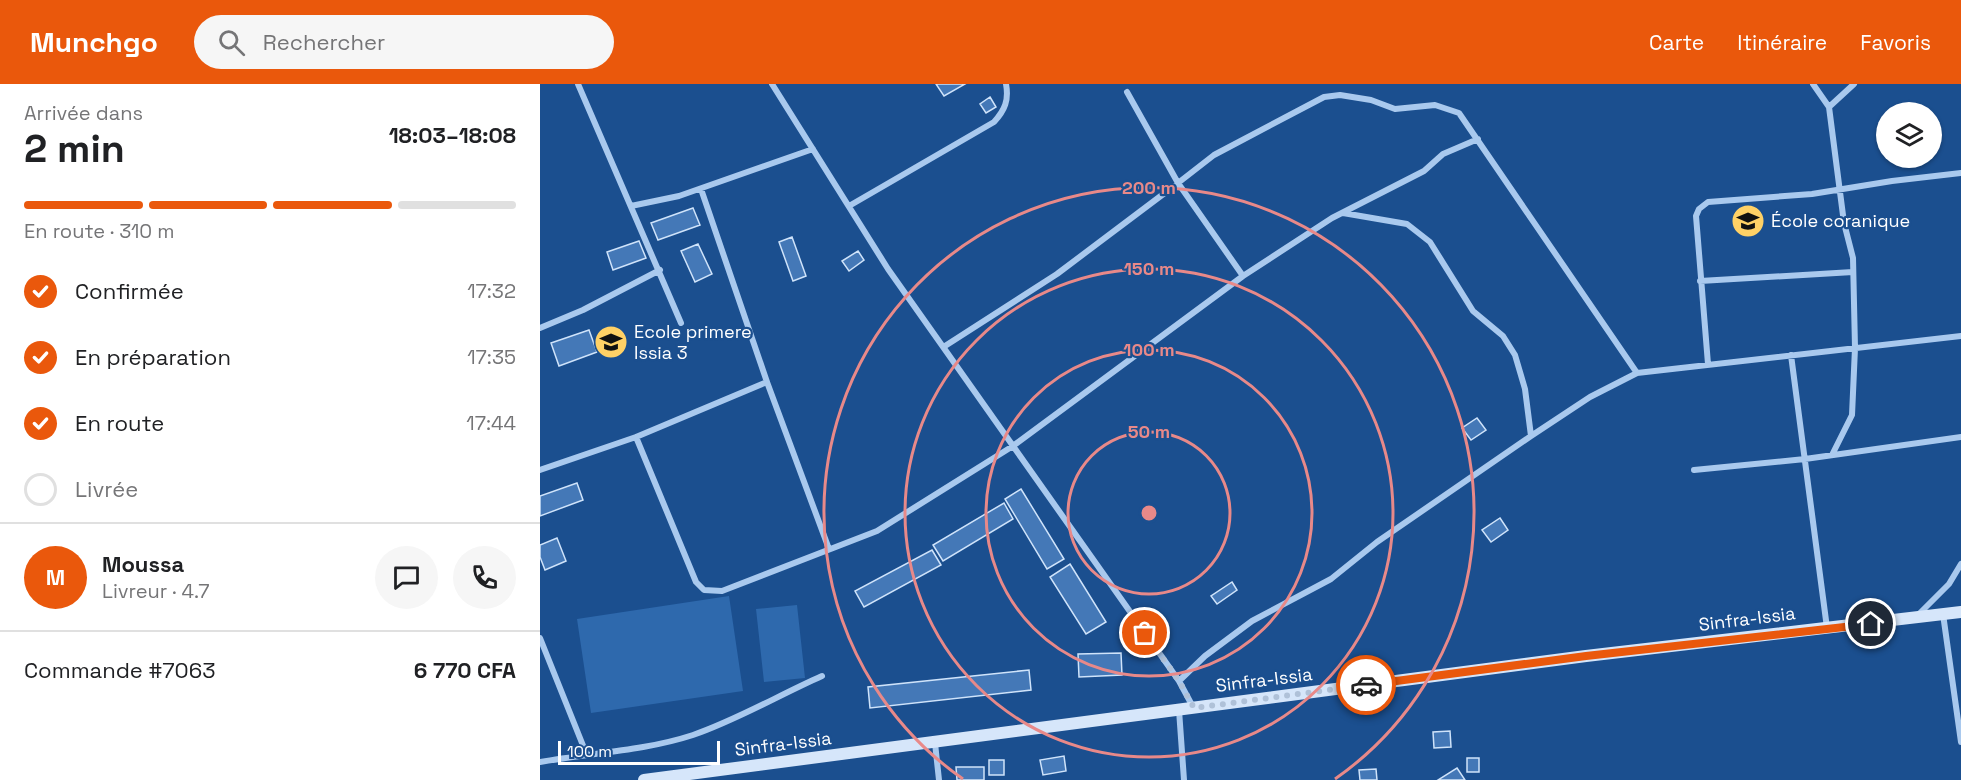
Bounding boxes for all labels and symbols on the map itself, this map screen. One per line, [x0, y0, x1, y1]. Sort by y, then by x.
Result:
text: 200 m [1122, 176, 1176, 199]
school or university icon: École coranique [1730, 203, 1766, 239]
place label: École coranique [1771, 209, 1910, 232]
text: 150 m [1124, 257, 1174, 280]
place label: Ecole primere Issia 3 [634, 320, 752, 364]
school or university icon: Ecole primere Issia 3 [593, 324, 629, 360]
text: 100 m [1123, 338, 1175, 361]
text: 50 m [1128, 420, 1170, 443]
centre of rings [1139, 503, 1159, 523]
pin [1845, 598, 1896, 649]
street label: Sinfra-Issia [1697, 601, 1797, 636]
pin [1119, 607, 1170, 658]
courier [1336, 655, 1396, 715]
street label: Sinfra-Issia [1214, 662, 1314, 697]
street label: Sinfra-Issia [733, 726, 833, 761]
scale bar [558, 738, 720, 766]

